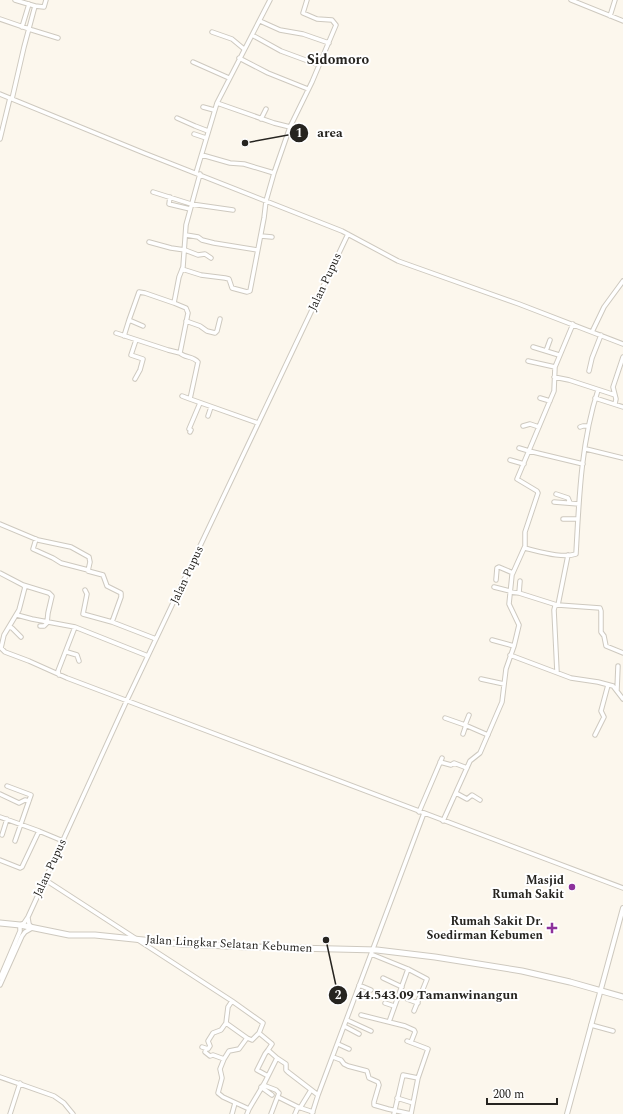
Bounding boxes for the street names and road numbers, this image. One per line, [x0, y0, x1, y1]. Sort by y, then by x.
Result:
street label: Jalan Pupus [303, 250, 347, 314]
street label: Jalan Pupus [165, 543, 209, 607]
street label: Jalan Pupus [28, 836, 72, 900]
street label: Jalan Lingkar Selatan Kebumen [145, 930, 313, 958]

